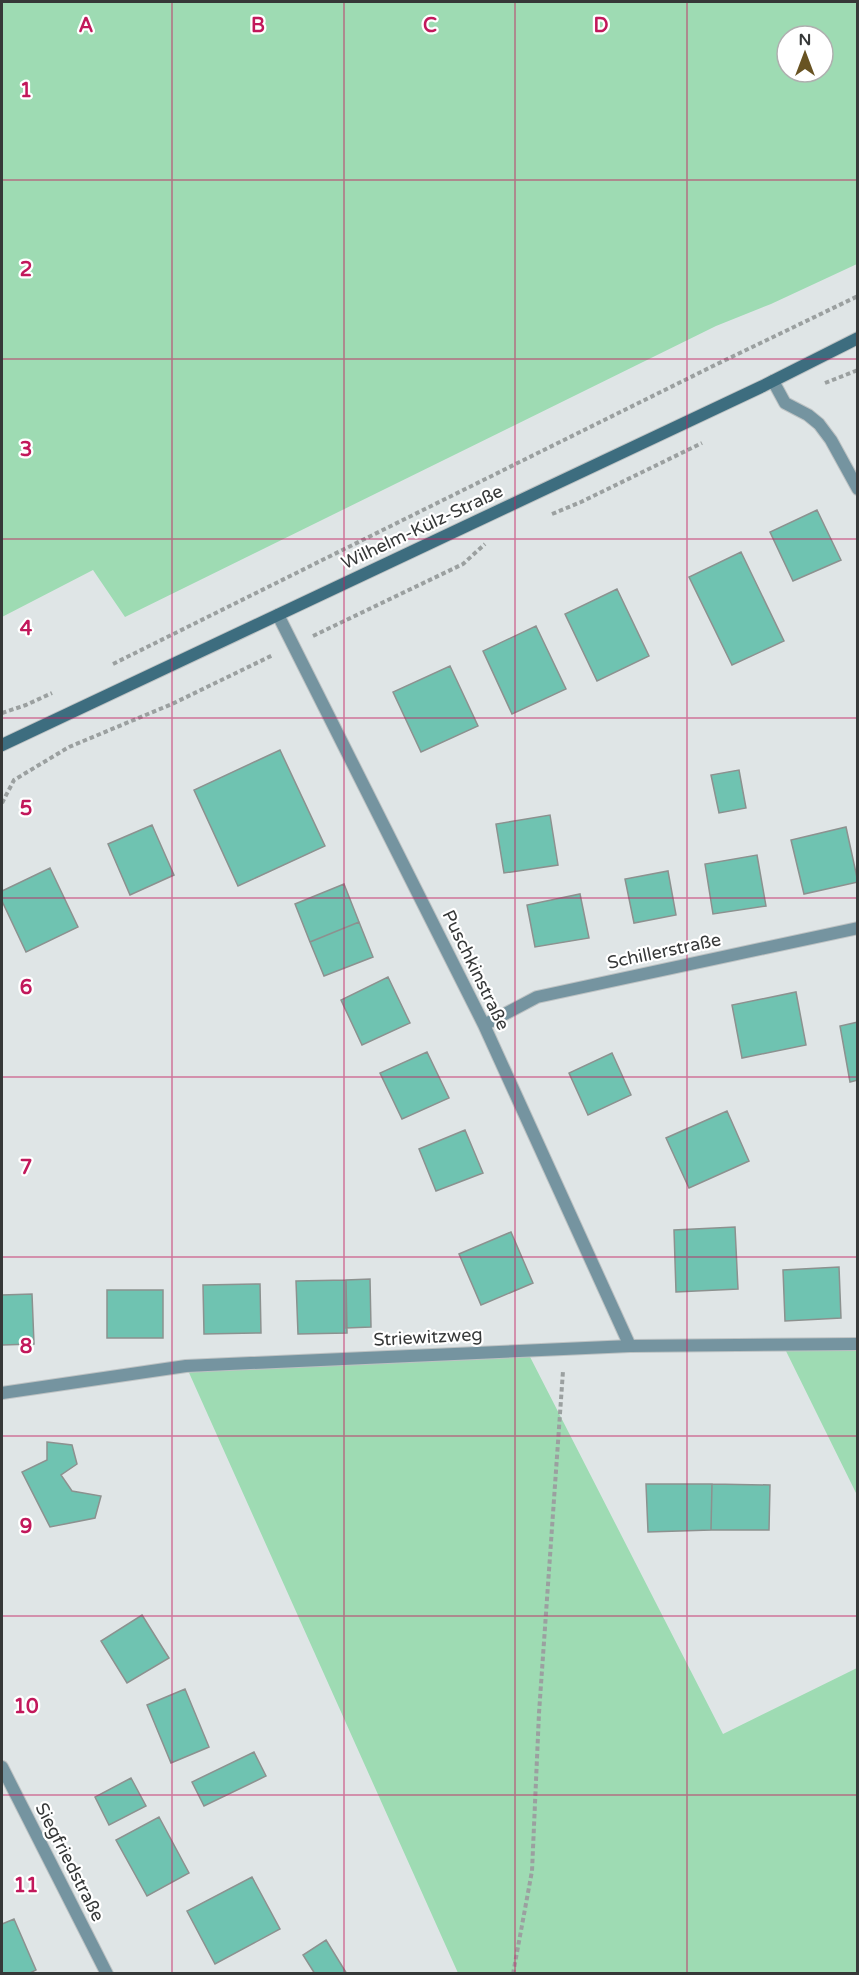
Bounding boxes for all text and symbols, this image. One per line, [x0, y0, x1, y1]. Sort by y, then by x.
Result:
text: A [79, 14, 94, 38]
text: B [251, 14, 265, 38]
text: C [423, 14, 437, 38]
text: D [593, 14, 609, 38]
north arrow [775, 24, 835, 84]
text: N [799, 30, 811, 50]
text: 1 [20, 79, 32, 103]
text: 2 [20, 258, 32, 282]
text: 3 [20, 438, 32, 462]
street label: Wilhelm-Külz-Straße [338, 480, 506, 574]
text: 4 [20, 617, 33, 641]
text: 5 [20, 797, 32, 821]
street label: Puschkinstraße [437, 906, 515, 1034]
street label: Schillerstraße [605, 928, 723, 974]
text: 6 [20, 976, 32, 1000]
text: 7 [20, 1156, 32, 1180]
street label: Striewitzweg [373, 1323, 483, 1351]
text: 8 [20, 1335, 32, 1359]
text: 9 [20, 1515, 32, 1539]
text: 10 [13, 1695, 39, 1719]
street label: Siegfriedstraße [31, 1799, 109, 1925]
text: 11 [13, 1874, 39, 1898]

